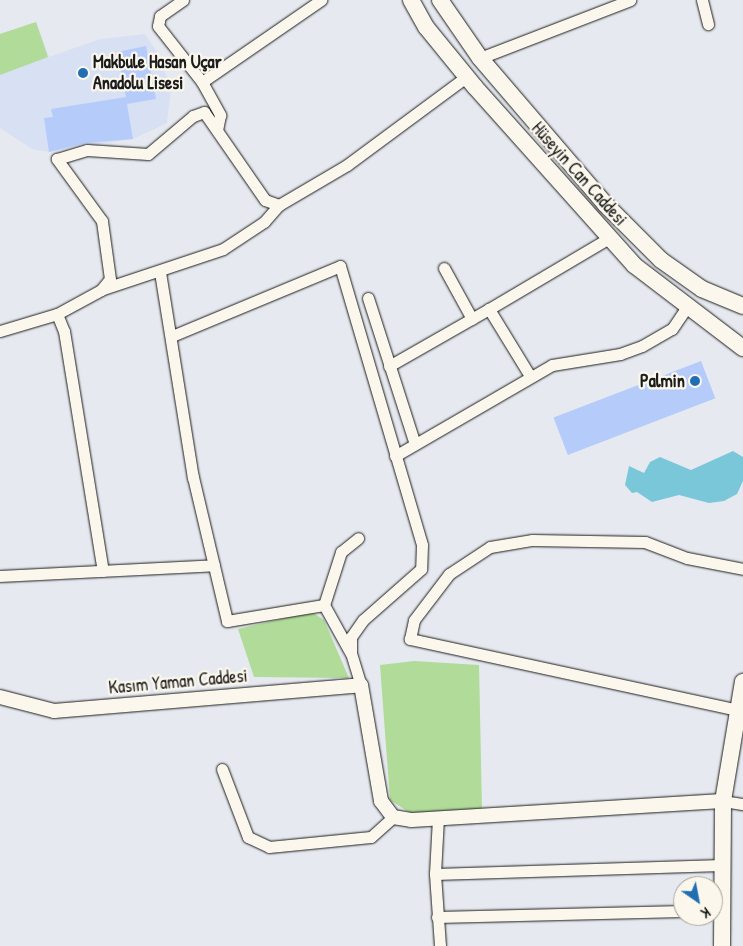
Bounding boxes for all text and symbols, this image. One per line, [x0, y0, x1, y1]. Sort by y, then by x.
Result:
place label: Makbule Hasan Uçar Anadolu Lisesi [93, 52, 222, 94]
marker: Makbule Hasan Uçar Anadolu Lisesi [77, 67, 89, 79]
street label: Hüseyin Can Caddesi [527, 118, 631, 230]
place label: Palmin [640, 370, 685, 392]
marker: Palmin [689, 375, 701, 387]
street label: Kasım Yaman Caddesi [108, 665, 248, 699]
north arrow [673, 876, 723, 926]
text: K [698, 903, 714, 923]

